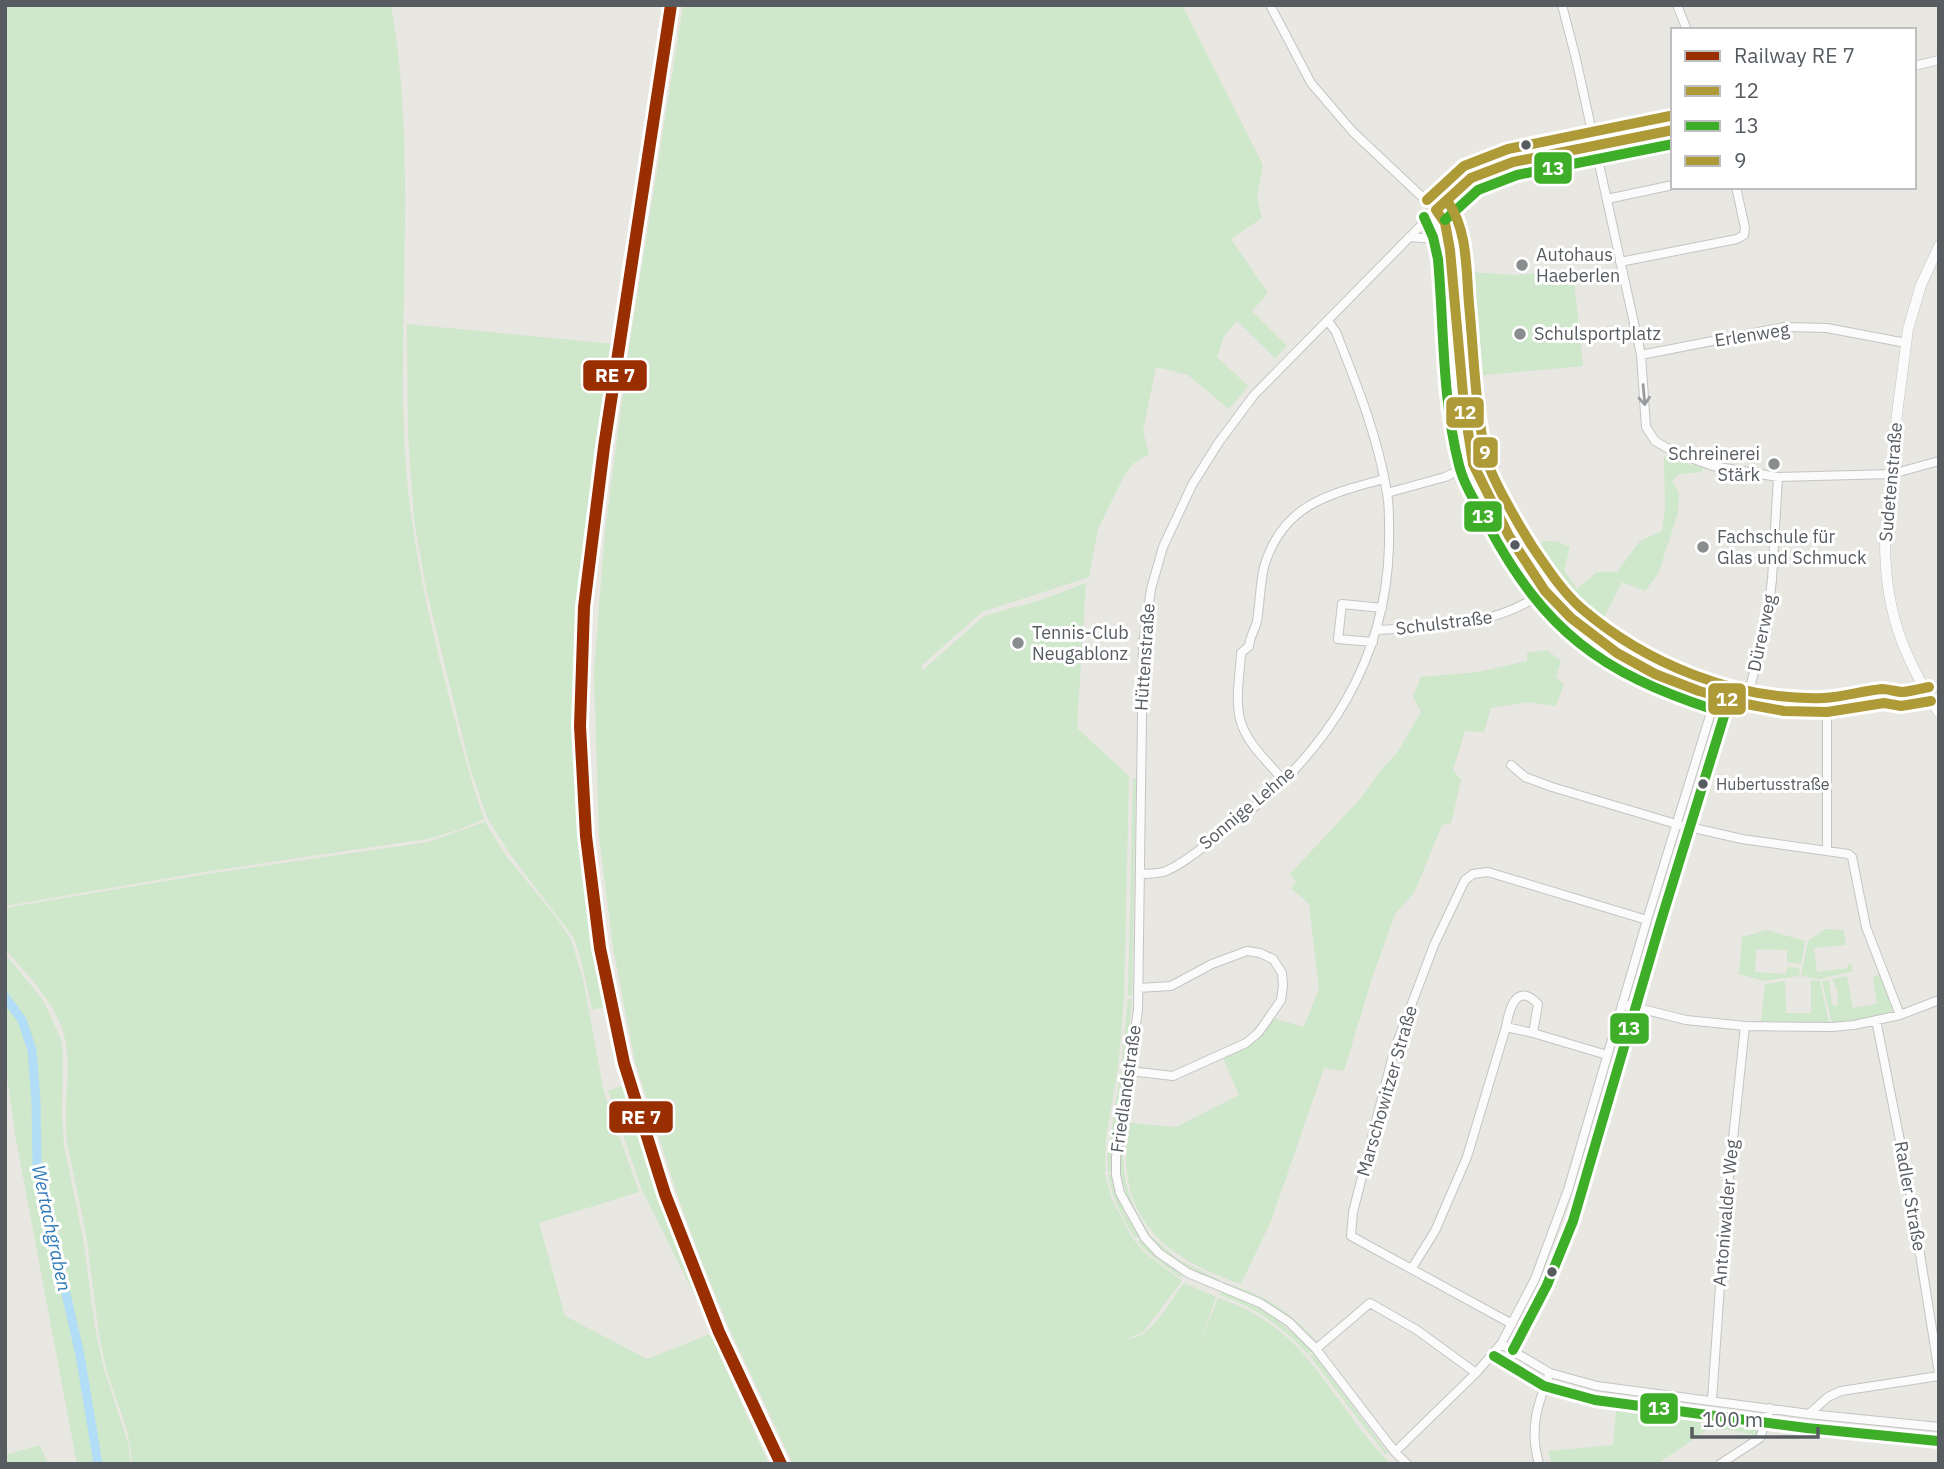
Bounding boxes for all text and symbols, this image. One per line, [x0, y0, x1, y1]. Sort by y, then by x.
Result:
legend [1671, 28, 1916, 189]
text: Railway RE 7 [1734, 41, 1855, 69]
text: 12 [1734, 76, 1759, 104]
text: 13 [1734, 111, 1759, 139]
unlabelled marker [1519, 138, 1533, 152]
text: 9 [1734, 146, 1747, 174]
line badge: 13 [1533, 151, 1573, 185]
text: 13 [1542, 156, 1564, 180]
place label: Autohaus Haeberlen [1536, 243, 1620, 287]
marker: Autohaus Haeberlen [1514, 257, 1530, 273]
street label: Erlenweg [1713, 317, 1791, 352]
place label: Schulsportplatz [1534, 322, 1661, 345]
marker: Schulsportplatz [1512, 326, 1528, 342]
line badge: RE 7 [582, 359, 648, 392]
text: RE 7 [595, 363, 635, 387]
one-way arrow [1638, 384, 1651, 406]
line badge: 12 [1445, 396, 1485, 429]
text: 12 [1454, 400, 1476, 424]
street label: Sudetenstraße [1874, 421, 1907, 543]
line badge: 9 [1472, 436, 1499, 469]
text: 9 [1479, 440, 1491, 464]
place label: Schreinerei Stärk [1668, 442, 1761, 486]
marker: Schreinerei Stärk [1766, 456, 1782, 472]
line badge: 13 [1463, 500, 1503, 533]
text: 13 [1472, 504, 1494, 528]
place label: Fachschule für Glas und Schmuck [1717, 525, 1867, 569]
unlabelled marker [1508, 538, 1522, 552]
marker: Fachschule für Glas und Schmuck [1695, 539, 1711, 555]
street label: Dürerweg [1742, 592, 1781, 674]
street label: Hüttenstraße [1129, 602, 1160, 712]
street label: Schulstraße [1394, 605, 1494, 640]
place label: Tennis-Club Neugablonz [1032, 621, 1129, 665]
marker: Tennis-Club Neugablonz [1010, 635, 1026, 651]
line badge: 12 [1707, 682, 1747, 716]
text: 12 [1716, 687, 1738, 711]
street label: Sonnige Lehne [1194, 761, 1299, 854]
place label: Hubertusstraße [1716, 774, 1830, 794]
marker: Hubertusstraße [1696, 777, 1710, 791]
street label: Marschowitzer Straße [1351, 1003, 1422, 1179]
line badge: 13 [1609, 1012, 1650, 1045]
text: 13 [1618, 1016, 1640, 1040]
street label: Friedlandstraße [1105, 1023, 1146, 1154]
line badge: RE 7 [608, 1100, 674, 1134]
text: RE 7 [621, 1105, 661, 1129]
street label: Antoniwalder Weg [1708, 1138, 1743, 1287]
street label: Radler Straße [1889, 1139, 1932, 1253]
water label: Wertachgraben [27, 1163, 77, 1293]
unlabelled marker [1545, 1265, 1559, 1279]
line badge: 13 [1639, 1392, 1679, 1425]
text: 13 [1648, 1396, 1670, 1420]
scale bar [1692, 1396, 1818, 1440]
text: 100 m [1702, 1405, 1763, 1433]

